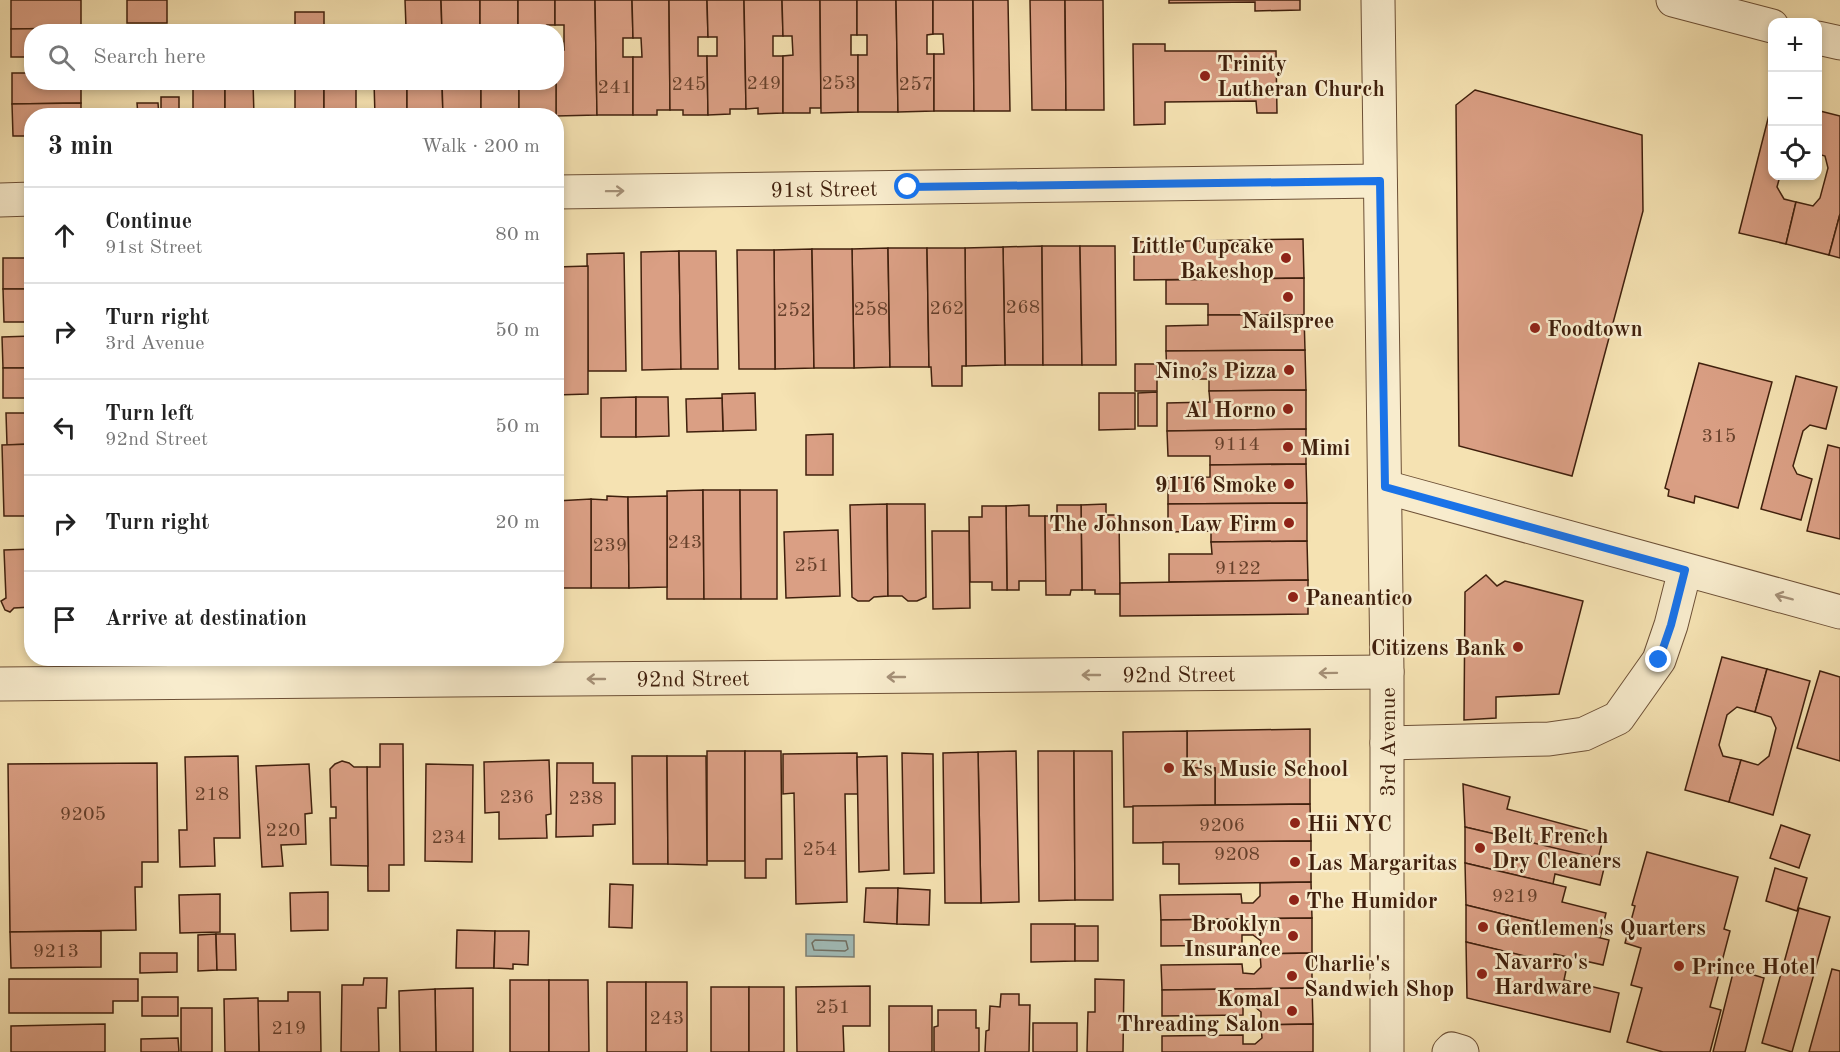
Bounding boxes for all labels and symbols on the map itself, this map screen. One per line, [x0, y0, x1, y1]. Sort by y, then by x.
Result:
place label: Trinity Lutheran Church [1217, 54, 1385, 101]
marker: Trinity Lutheran Church [1198, 69, 1212, 83]
house number: 249 [747, 74, 781, 94]
house number: 253 [822, 74, 856, 94]
house number: 245 [672, 75, 706, 95]
house number: 257 [899, 75, 933, 95]
house number: 241 [598, 78, 632, 98]
route start [894, 173, 920, 199]
street label: 91st Street [770, 179, 878, 202]
one-way arrow [604, 186, 624, 197]
place label: Little Cupcake Bakeshop [1131, 236, 1274, 283]
marker: Little Cupcake Bakeshop [1279, 251, 1293, 265]
marker: Nailspree [1281, 290, 1295, 304]
house number: 268 [1006, 298, 1040, 318]
house number: 262 [930, 299, 964, 319]
house number: 258 [854, 300, 888, 320]
house number: 252 [777, 301, 811, 321]
place label: Nailspree [1241, 311, 1335, 333]
place label: Foodtown [1547, 319, 1643, 341]
marker: Foodtown [1528, 321, 1542, 335]
place label: Nino’s Pizza [1155, 361, 1277, 383]
marker: Nino’s Pizza [1282, 363, 1296, 377]
place label: Al Horno [1184, 400, 1276, 422]
marker: Al Horno [1281, 402, 1295, 416]
house number: 315 [1702, 427, 1736, 447]
house number: 9114 [1214, 435, 1260, 455]
place label: Mimi [1300, 438, 1350, 460]
marker: Mimi [1281, 440, 1295, 454]
place label: 9116 Smoke [1155, 475, 1277, 497]
marker: 9116 Smoke [1282, 477, 1296, 491]
place label: The Johnson Law Firm [1049, 514, 1277, 536]
marker: The Johnson Law Firm [1282, 516, 1296, 530]
house number: 243 [668, 533, 702, 553]
house number: 239 [593, 536, 627, 556]
house number: 251 [795, 556, 829, 576]
house number: 9122 [1215, 559, 1261, 579]
place label: Paneantico [1305, 588, 1413, 610]
marker: Paneantico [1286, 590, 1300, 604]
one-way arrow [1774, 591, 1793, 602]
place label: Citizens Bank [1371, 638, 1506, 660]
marker: Citizens Bank [1511, 640, 1525, 654]
route end [1645, 646, 1671, 672]
street label: 92nd Street [1122, 664, 1236, 687]
one-way arrow [1319, 667, 1339, 679]
street label: 92nd Street [636, 669, 750, 691]
one-way arrow [1082, 669, 1102, 681]
one-way arrow [887, 671, 907, 683]
one-way arrow [587, 673, 607, 685]
street label: 3rd Avenue [1378, 687, 1400, 797]
place label: K's Music School [1181, 759, 1348, 781]
marker: K's Music School [1162, 761, 1176, 775]
house number: 218 [195, 785, 229, 805]
house number: 236 [500, 788, 534, 808]
house number: 238 [569, 789, 603, 809]
house number: 9205 [60, 805, 106, 825]
place label: Hii NYC [1307, 814, 1392, 836]
house number: 9206 [1199, 816, 1245, 836]
marker: Hii NYC [1288, 816, 1302, 830]
house number: 220 [266, 821, 300, 841]
place label: Belt French Dry Cleaners [1492, 826, 1621, 873]
house number: 234 [432, 828, 466, 848]
house number: 254 [803, 840, 837, 860]
marker: Belt French Dry Cleaners [1473, 841, 1487, 855]
house number: 9208 [1214, 845, 1260, 865]
place label: Las Margaritas [1307, 853, 1457, 875]
marker: Las Margaritas [1288, 855, 1302, 869]
house number: 9219 [1492, 887, 1538, 907]
place label: The Humidor [1306, 891, 1437, 913]
marker: The Humidor [1287, 893, 1301, 907]
place label: Brooklyn Insurance [1184, 914, 1281, 961]
place label: Gentlemen's Quarters [1495, 918, 1706, 940]
marker: Gentlemen's Quarters [1476, 920, 1490, 934]
marker: Brooklyn Insurance [1286, 929, 1300, 943]
house number: 9213 [33, 942, 79, 962]
place label: Navarro's Hardware [1494, 952, 1592, 999]
place label: Charlie's Sandwich Shop [1304, 954, 1454, 1001]
place label: Prince Hotel [1691, 957, 1816, 979]
marker: Prince Hotel [1672, 959, 1686, 973]
marker: Navarro's Hardware [1475, 967, 1489, 981]
marker: Charlie's Sandwich Shop [1285, 969, 1299, 983]
place label: Komal Threading Salon [1117, 989, 1280, 1036]
house number: 251 [816, 998, 850, 1018]
marker: Komal Threading Salon [1285, 1004, 1299, 1018]
house number: 243 [650, 1009, 684, 1029]
house number: 219 [272, 1019, 306, 1039]

